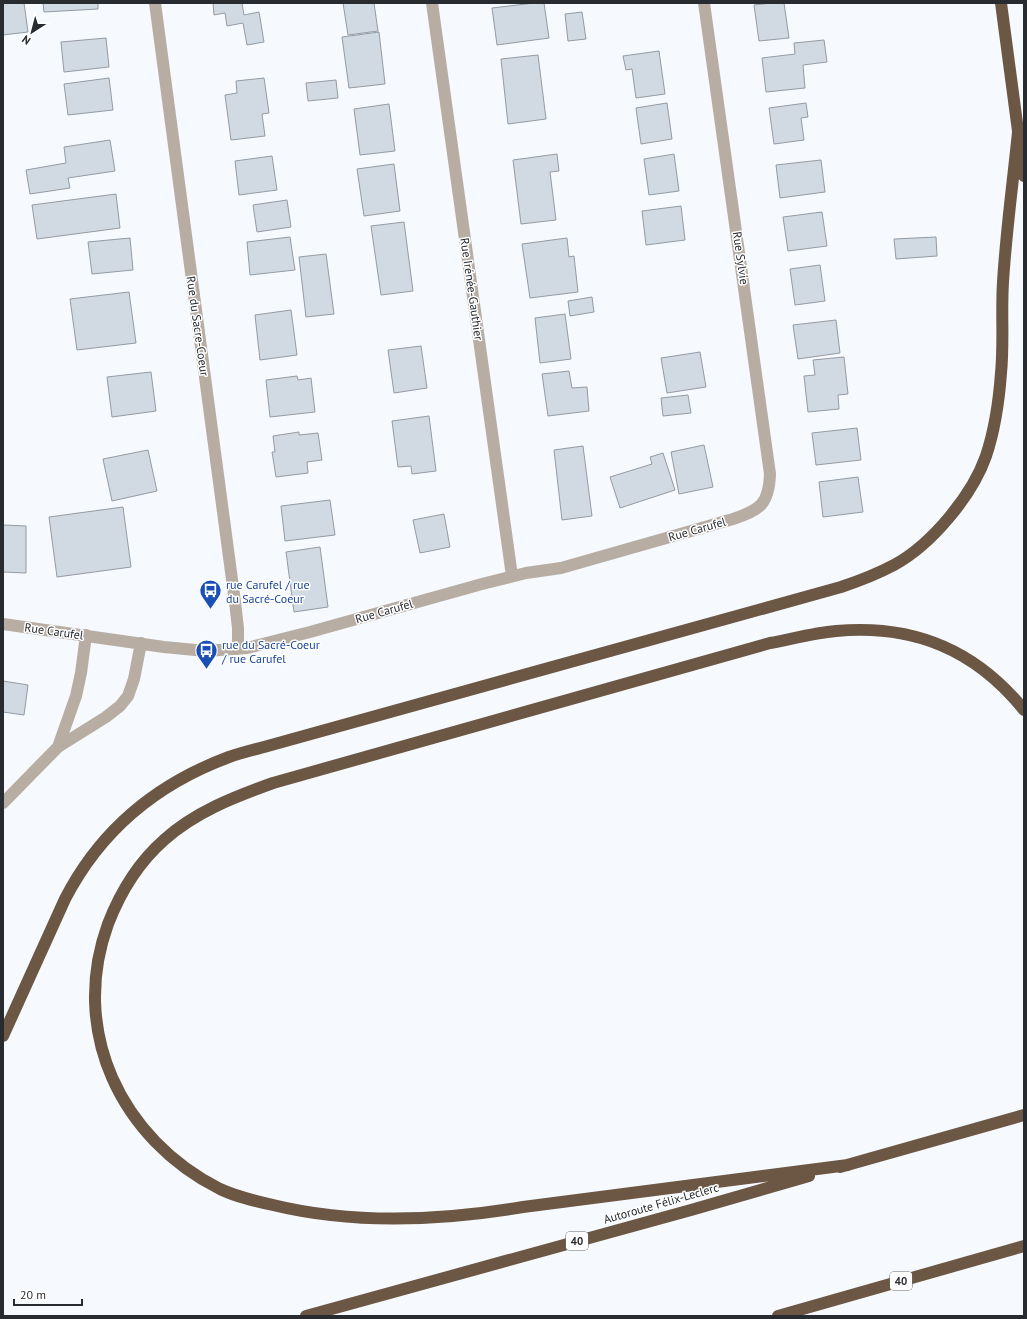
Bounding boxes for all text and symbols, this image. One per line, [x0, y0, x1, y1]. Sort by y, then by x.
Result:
north arrow [12, 12, 52, 52]
text: N [19, 32, 33, 48]
street label: Rue Sylvie [730, 231, 752, 285]
street label: Rue Irénée-Gauthier [457, 237, 487, 341]
street label: Rue du Sacre-Coeur [184, 275, 212, 377]
street label: Rue Carufel [666, 513, 728, 544]
place label: rue Carufel / rue du Sacré-Coeur [226, 577, 310, 606]
bus stop icon: rue Carufel / rue du Sacré-Coeur [198, 578, 224, 611]
street label: Rue Carufel [353, 595, 415, 626]
street label: Rue Carufel [24, 619, 85, 643]
place label: rue du Sacré-Coeur / rue Carufel [221, 637, 320, 666]
bus stop icon: rue du Sacré-Coeur / rue Carufel [193, 638, 219, 671]
street label: Autoroute Félix-Leclerc [602, 1179, 721, 1227]
road number: 40 [566, 1232, 588, 1250]
road number: 40 [890, 1272, 912, 1290]
scale bar [14, 1281, 82, 1307]
text: 20 m [20, 1287, 46, 1302]

